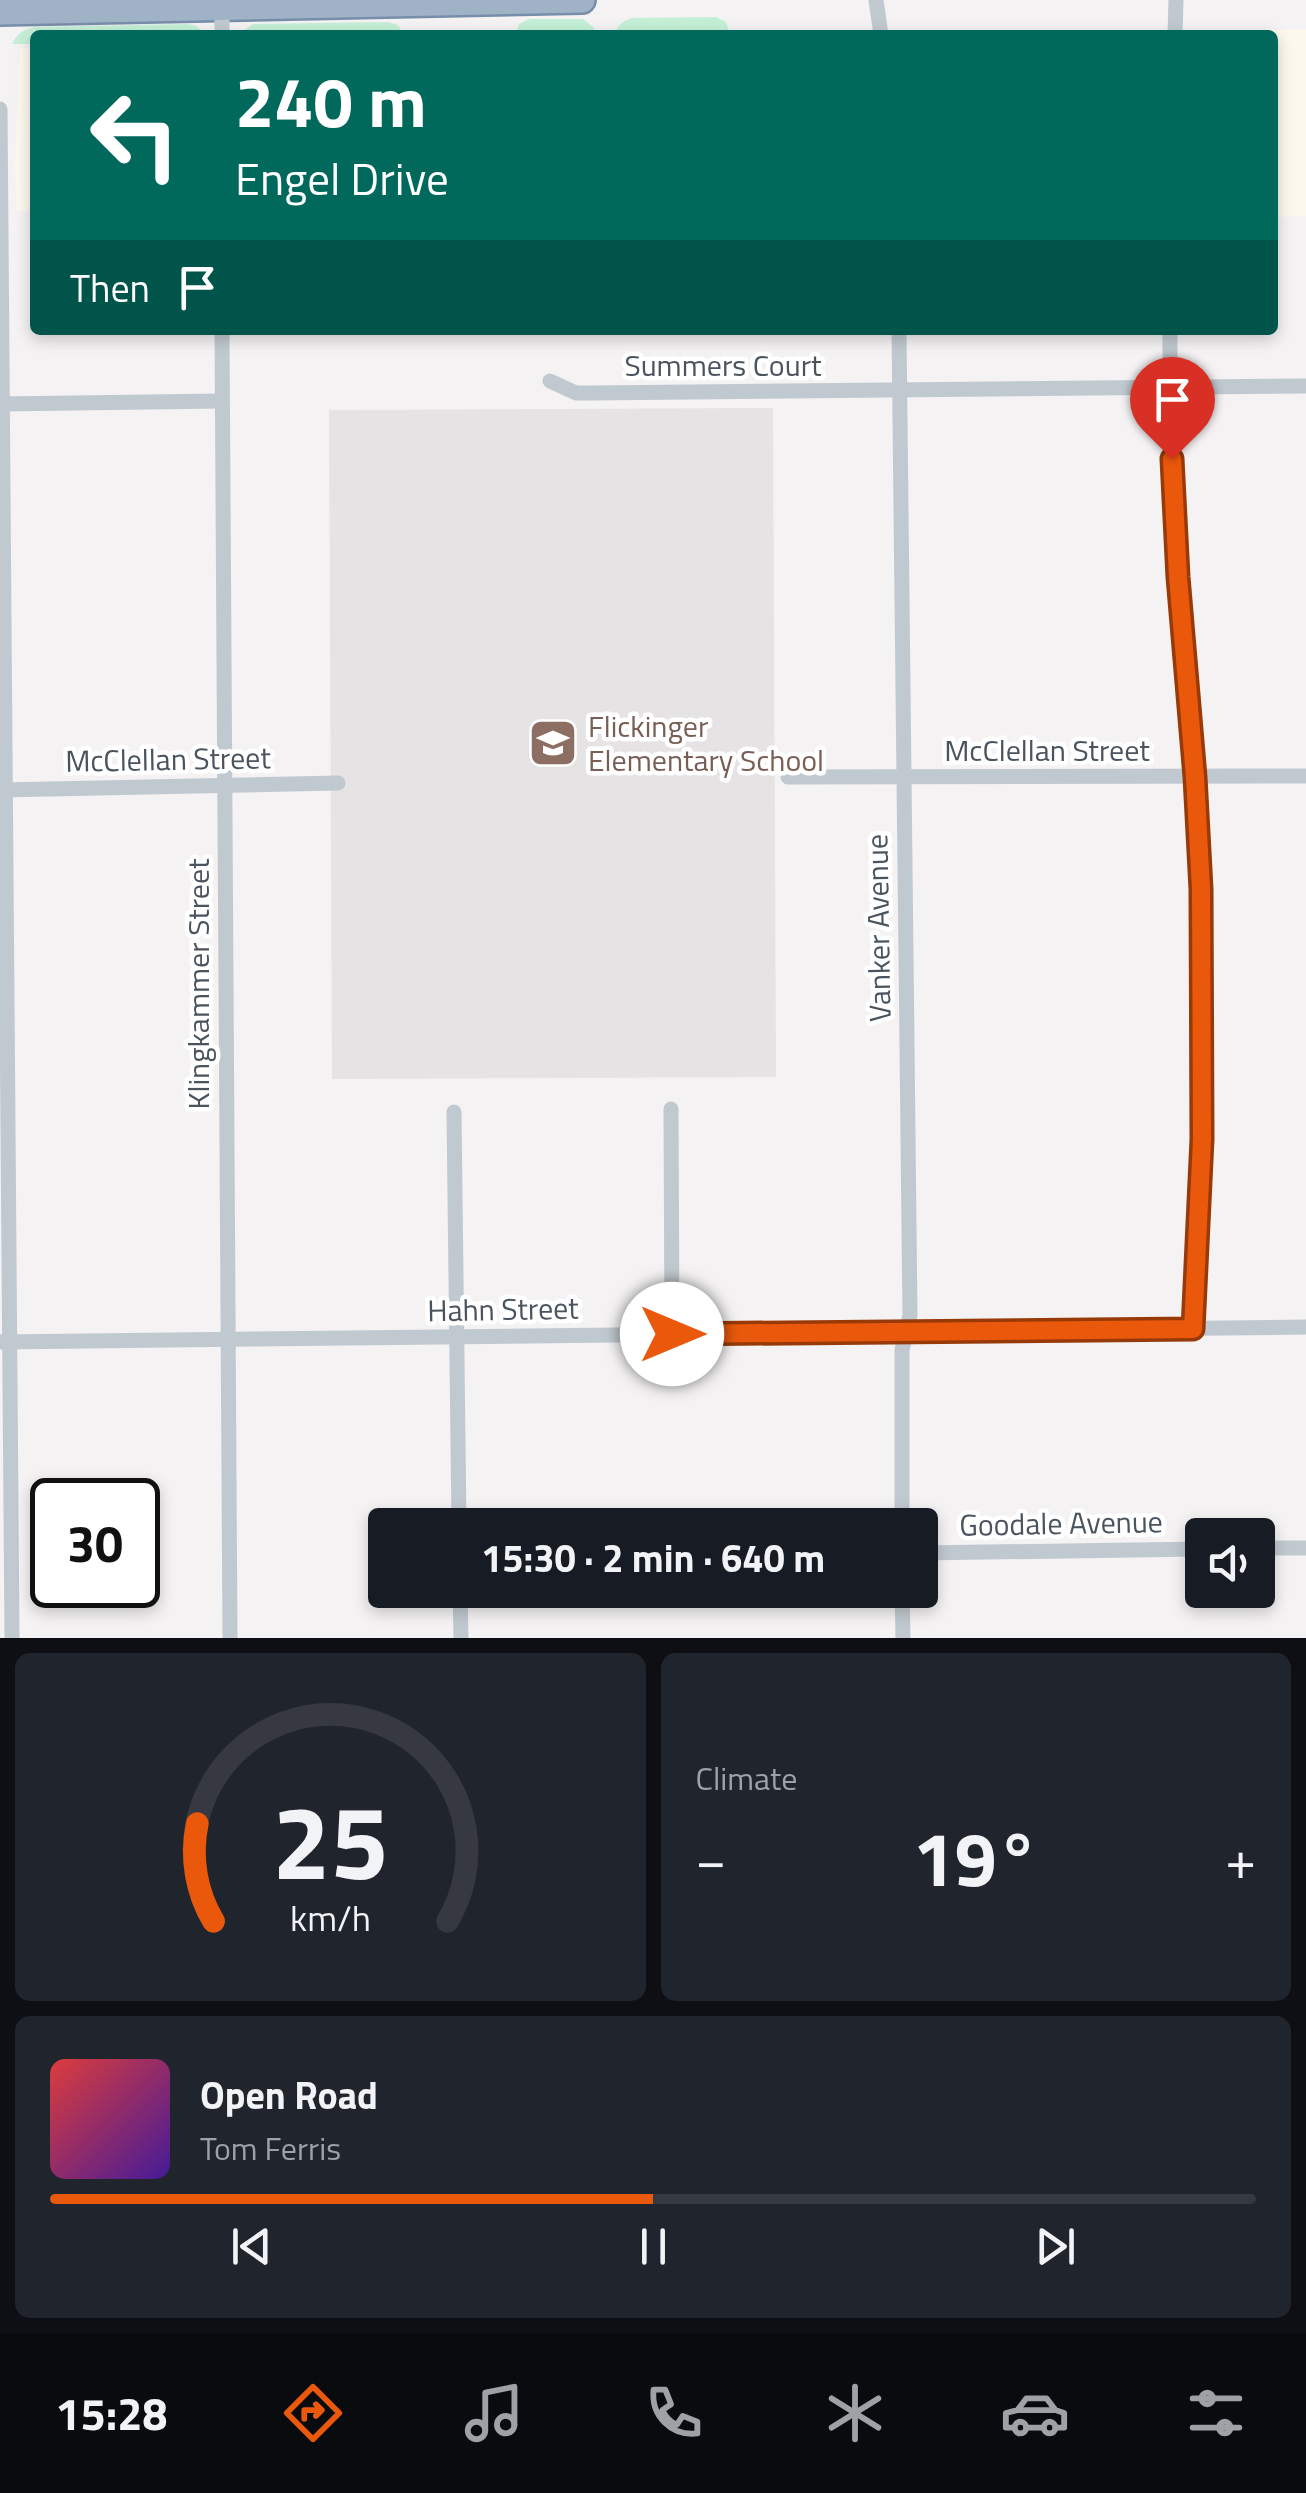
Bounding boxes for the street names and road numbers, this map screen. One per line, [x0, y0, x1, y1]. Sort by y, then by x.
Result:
street label: Summers Court [624, 342, 822, 388]
street label: McClellan Street [944, 727, 1150, 773]
street label: McClellan Street [65, 734, 272, 784]
street label: Vanker Avenue [853, 834, 903, 1022]
street label: Klingkammer Street [175, 858, 221, 1110]
street label: Hahn Street [427, 1285, 580, 1333]
street label: Goodale Avenue [959, 1498, 1163, 1548]

